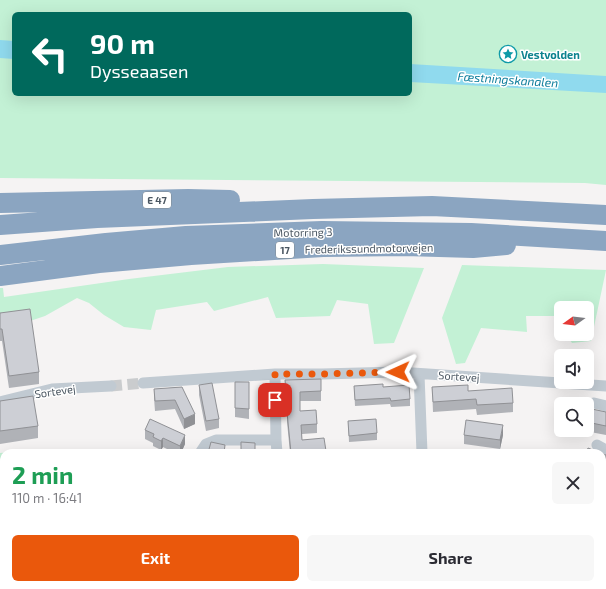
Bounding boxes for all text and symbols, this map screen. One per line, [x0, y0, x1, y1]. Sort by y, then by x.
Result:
text: 90 m [90, 26, 155, 60]
icon: left [24, 28, 76, 80]
place icon: Vestvolden [498, 44, 518, 64]
place label: Vestvolden [521, 48, 580, 61]
text: Dysseaasen [90, 60, 188, 82]
water label: Fæstningskanalen [457, 68, 559, 90]
road number: E 47 [143, 192, 171, 208]
street label: Motorring 3 [273, 225, 333, 239]
street label: Frederikssundmotorvejen [305, 240, 433, 257]
road number: 17 [276, 242, 294, 258]
north arrow [554, 301, 594, 341]
map controls [554, 301, 594, 437]
button: sound [554, 349, 594, 389]
position arrow [377, 351, 419, 393]
street label: Sortevej [438, 368, 480, 385]
street label: Sortevej [34, 382, 77, 401]
pin [258, 383, 292, 417]
icon: arrive [264, 389, 286, 411]
button: search [554, 397, 594, 437]
text: 2 min [12, 460, 73, 489]
button: close [552, 462, 594, 504]
text: 110 m · 16:41 [12, 490, 82, 506]
button: Exit [12, 535, 299, 581]
button: Share [307, 535, 594, 581]

